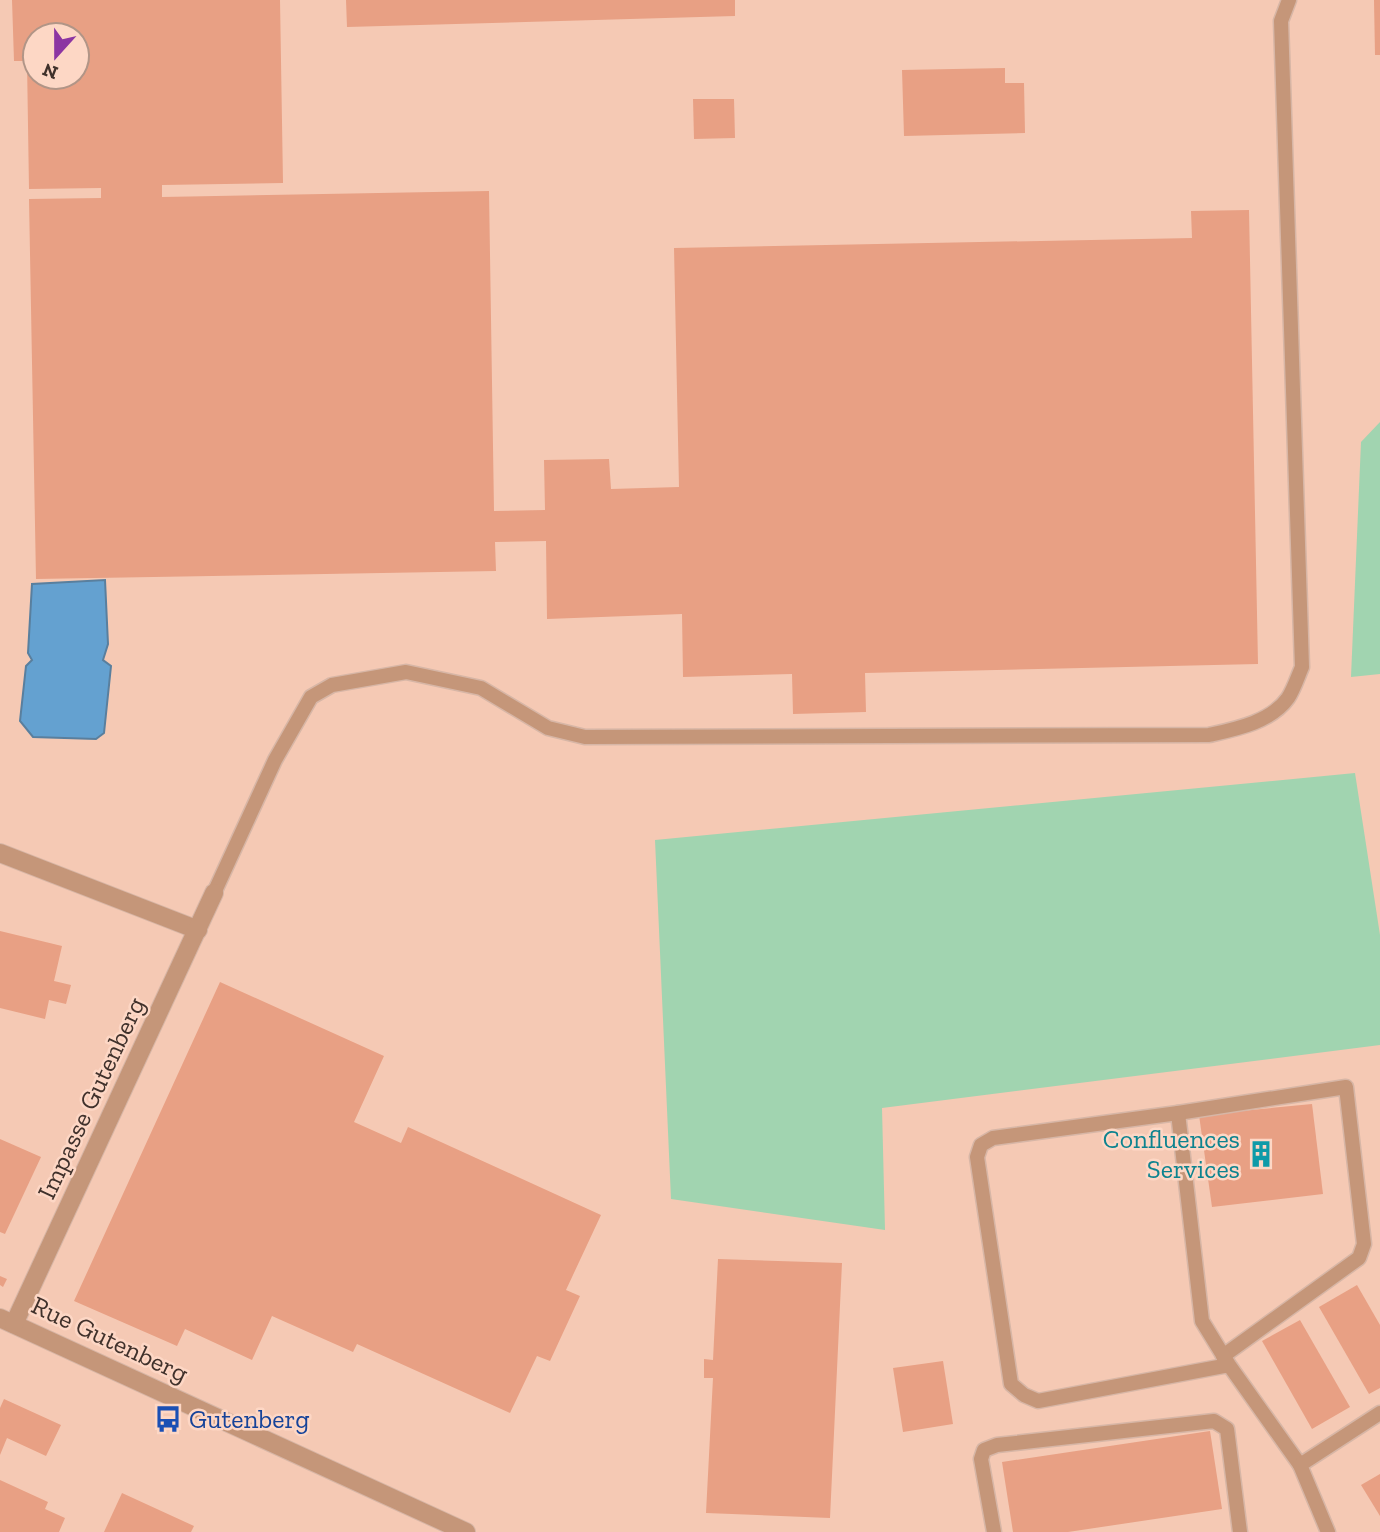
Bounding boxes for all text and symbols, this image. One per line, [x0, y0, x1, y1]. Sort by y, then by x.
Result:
north arrow [21, 21, 91, 91]
text: N [39, 58, 61, 85]
street label: Impasse Gutenberg [30, 992, 152, 1204]
place label: Confluences Services [1103, 1123, 1240, 1185]
building icon: Confluences Services [1246, 1139, 1276, 1169]
street label: Rue Gutenberg [26, 1289, 194, 1389]
place label: Gutenberg [189, 1403, 310, 1435]
bus stop icon: Gutenberg [153, 1404, 183, 1434]

